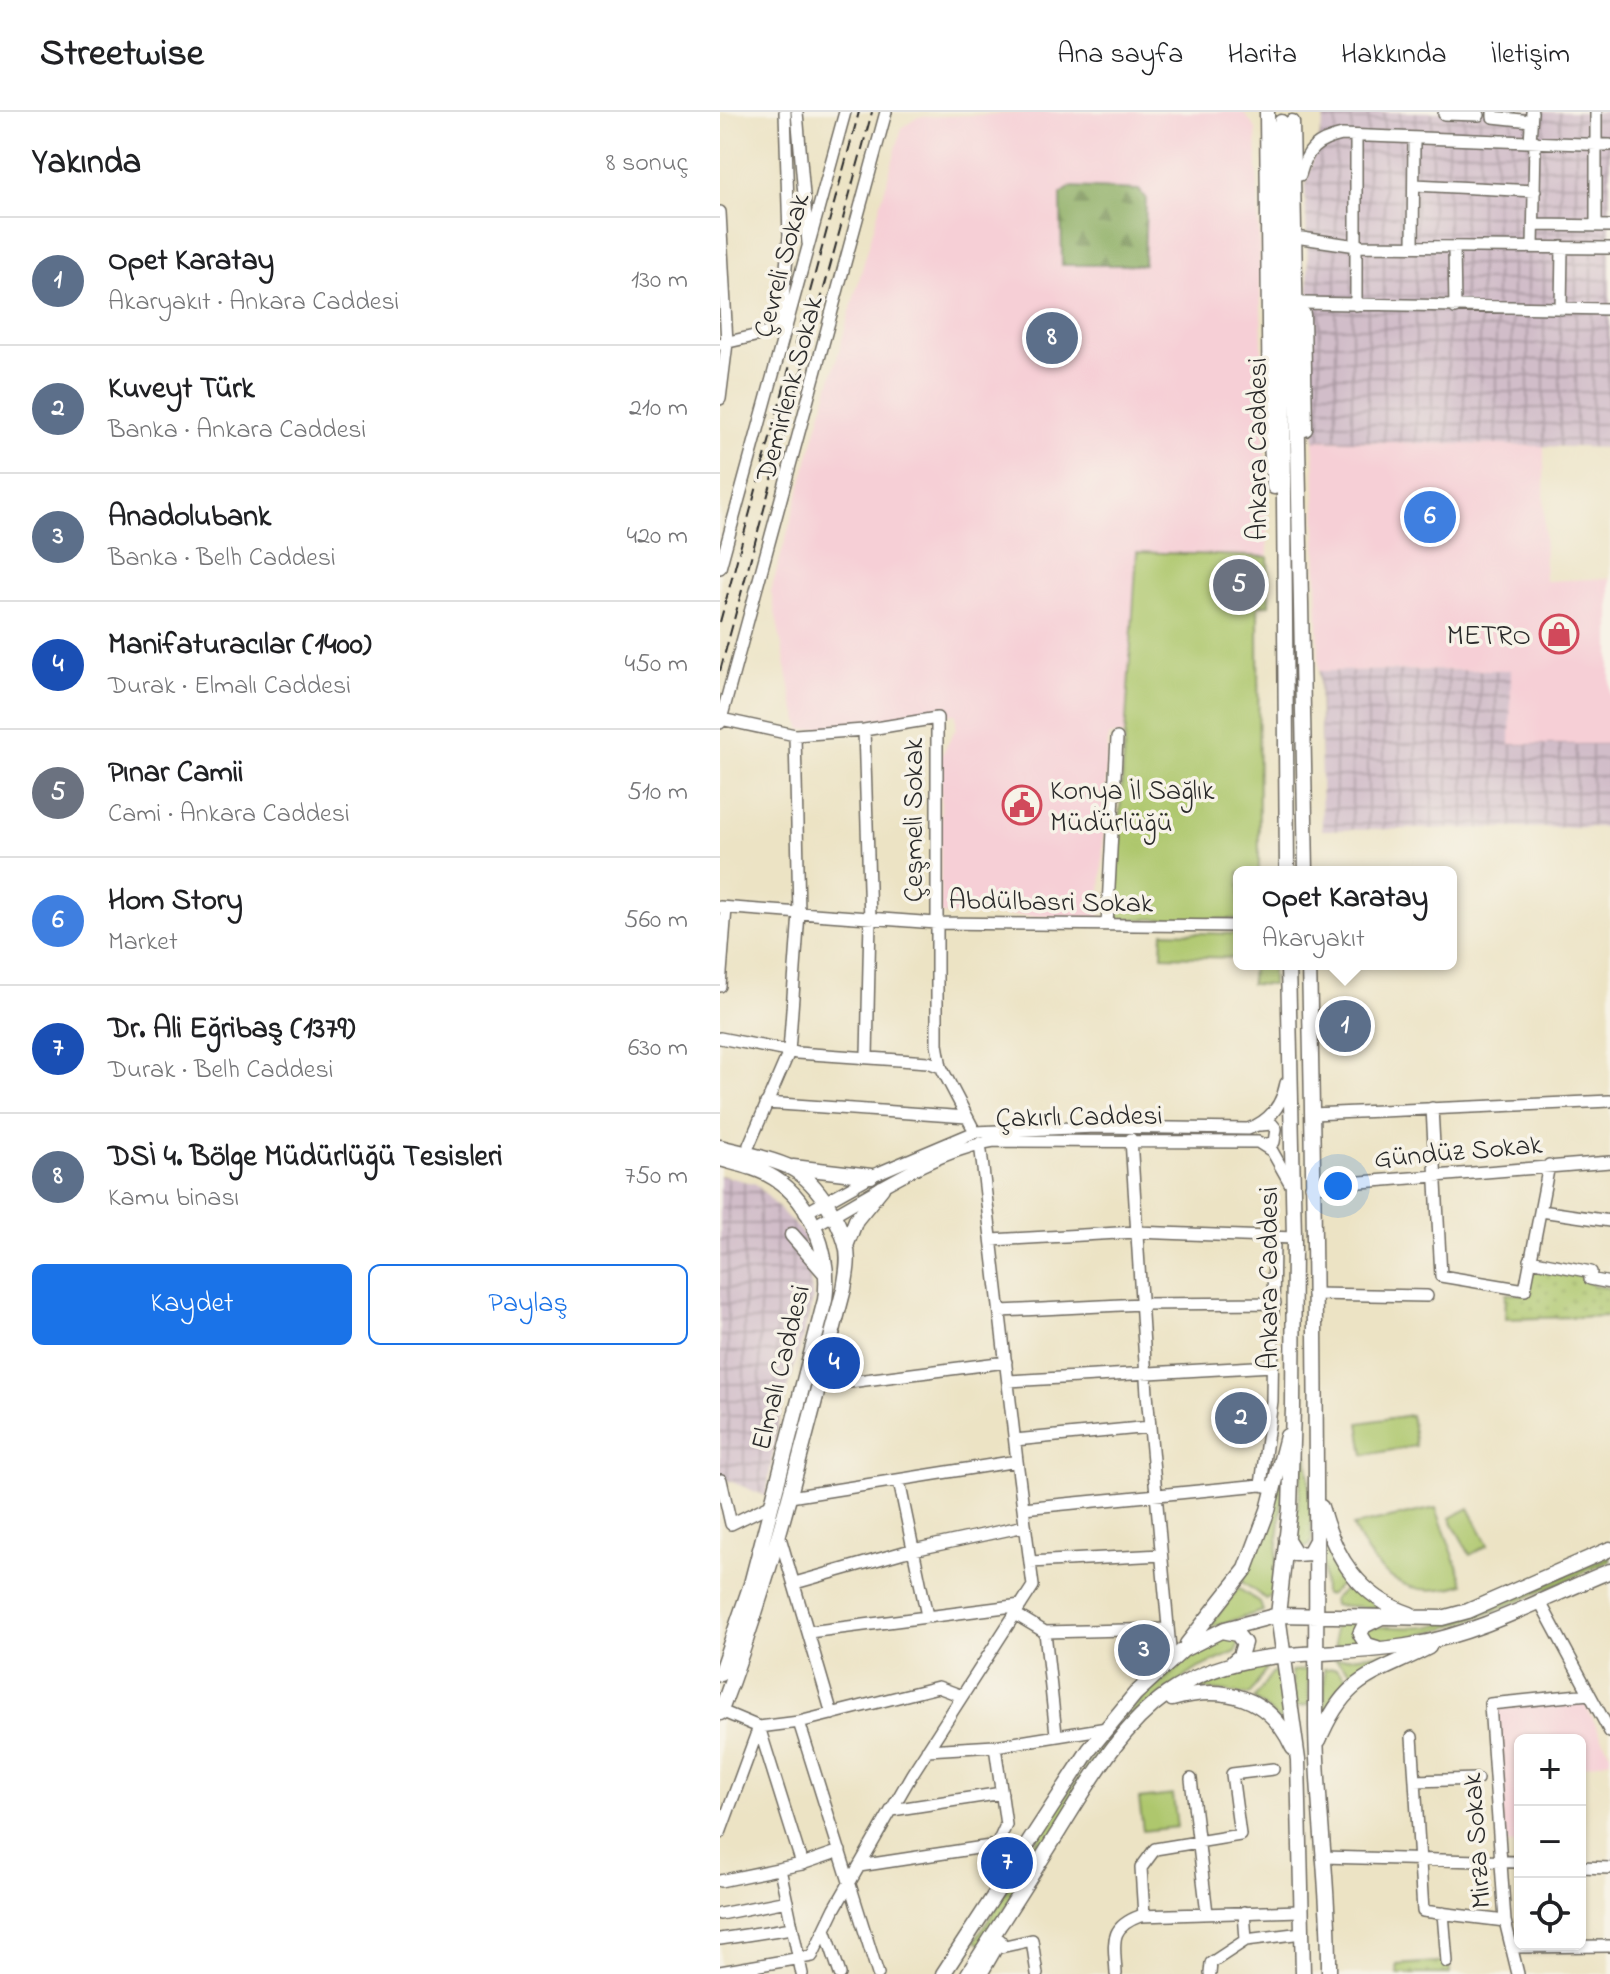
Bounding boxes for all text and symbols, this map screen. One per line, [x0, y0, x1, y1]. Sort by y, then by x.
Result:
text: Streetwise [40, 27, 204, 83]
text: Ana sayfa [1057, 35, 1183, 76]
text: Harita [1227, 35, 1297, 76]
text: Hakkında [1341, 35, 1447, 76]
text: İletişim [1491, 35, 1570, 76]
text: Yakında [32, 139, 141, 189]
text: 8 sonuç [606, 145, 688, 183]
street label: Çevreli Sokak [744, 188, 823, 343]
text: Opet Karatay [108, 240, 274, 284]
text: 1 [54, 262, 62, 300]
text: 130 m [631, 262, 688, 300]
text: Akaryakıt · Ankara Caddesi [108, 284, 399, 322]
street label: Demirlenk Sokak [747, 291, 836, 487]
pin: 8 [1026, 308, 1078, 368]
street label: Ankara Caddesi [1239, 357, 1280, 541]
text: Kuveyt Türk [108, 368, 255, 412]
text: 2 [52, 390, 64, 428]
text: 210 m [629, 390, 688, 428]
text: Banka · Ankara Caddesi [108, 412, 366, 450]
pin: 6 [1404, 487, 1456, 547]
text: Anadolubank [108, 496, 271, 540]
text: 3 [53, 518, 63, 556]
text: 420 m [626, 518, 688, 556]
text: Banka · Belh Caddesi [108, 540, 336, 578]
pin: 5 [1213, 555, 1265, 615]
shop icon: METRO [1538, 613, 1580, 655]
place label: METRO [1447, 617, 1531, 658]
text: Manifaturacılar (1400) [108, 624, 371, 668]
text: 4 [53, 646, 63, 684]
text: 450 m [625, 646, 688, 684]
text: Durak · Elmalı Caddesi [108, 668, 351, 706]
street label: Çeşmeli Sokak [895, 737, 936, 902]
text: Pınar Camii [108, 752, 244, 796]
place label: Konya İl Sağlık Müdürlüğü [1050, 772, 1215, 845]
text: 5 [51, 774, 65, 812]
text: 510 m [627, 774, 688, 812]
public building icon: Konya İl Sağlık Müdürlüğü [1001, 784, 1043, 826]
text: Cami · Ankara Caddesi [108, 796, 350, 834]
popup [1233, 866, 1457, 970]
text: Opet Karatay [1262, 877, 1428, 921]
text: Hom Story [108, 880, 243, 924]
street label: Abdülbasri Sokak [948, 881, 1154, 926]
text: 6 [52, 902, 64, 940]
text: 560 m [624, 902, 688, 940]
text: Akaryakıt [1262, 921, 1365, 959]
text: Market [108, 924, 178, 962]
pin: 1 [1319, 996, 1371, 1056]
text: Dr. Ali Eğribaş (1379) [108, 1008, 355, 1052]
text: 7 [53, 1030, 63, 1068]
text: 630 m [628, 1030, 688, 1068]
text: Durak · Belh Caddesi [108, 1052, 333, 1090]
street label: Çakırlı Caddesi [995, 1097, 1163, 1140]
street label: Gündüz Sokak [1372, 1126, 1545, 1181]
text: DSİ 4. Bölge Müdürlüğü Tesisleri [108, 1136, 503, 1180]
text: 8 [53, 1158, 63, 1196]
text: 750 m [625, 1158, 688, 1196]
your location [1318, 1166, 1358, 1206]
text: Kamu binası [108, 1180, 239, 1218]
street label: Ankara Caddesi [1250, 1186, 1291, 1370]
button: Kaydet [32, 1264, 352, 1345]
button: Paylaş [368, 1264, 688, 1345]
street label: Elmalı Caddesi [742, 1281, 823, 1455]
pin: 4 [808, 1333, 860, 1393]
pin: 2 [1215, 1388, 1267, 1448]
pin: 3 [1118, 1620, 1170, 1680]
map controls [1514, 1734, 1586, 1950]
button: + [1514, 1734, 1586, 1806]
street label: Mirza Sokak [1453, 1771, 1504, 1910]
button: − [1514, 1806, 1586, 1878]
pin: 7 [981, 1833, 1033, 1893]
button: locate [1514, 1878, 1586, 1950]

